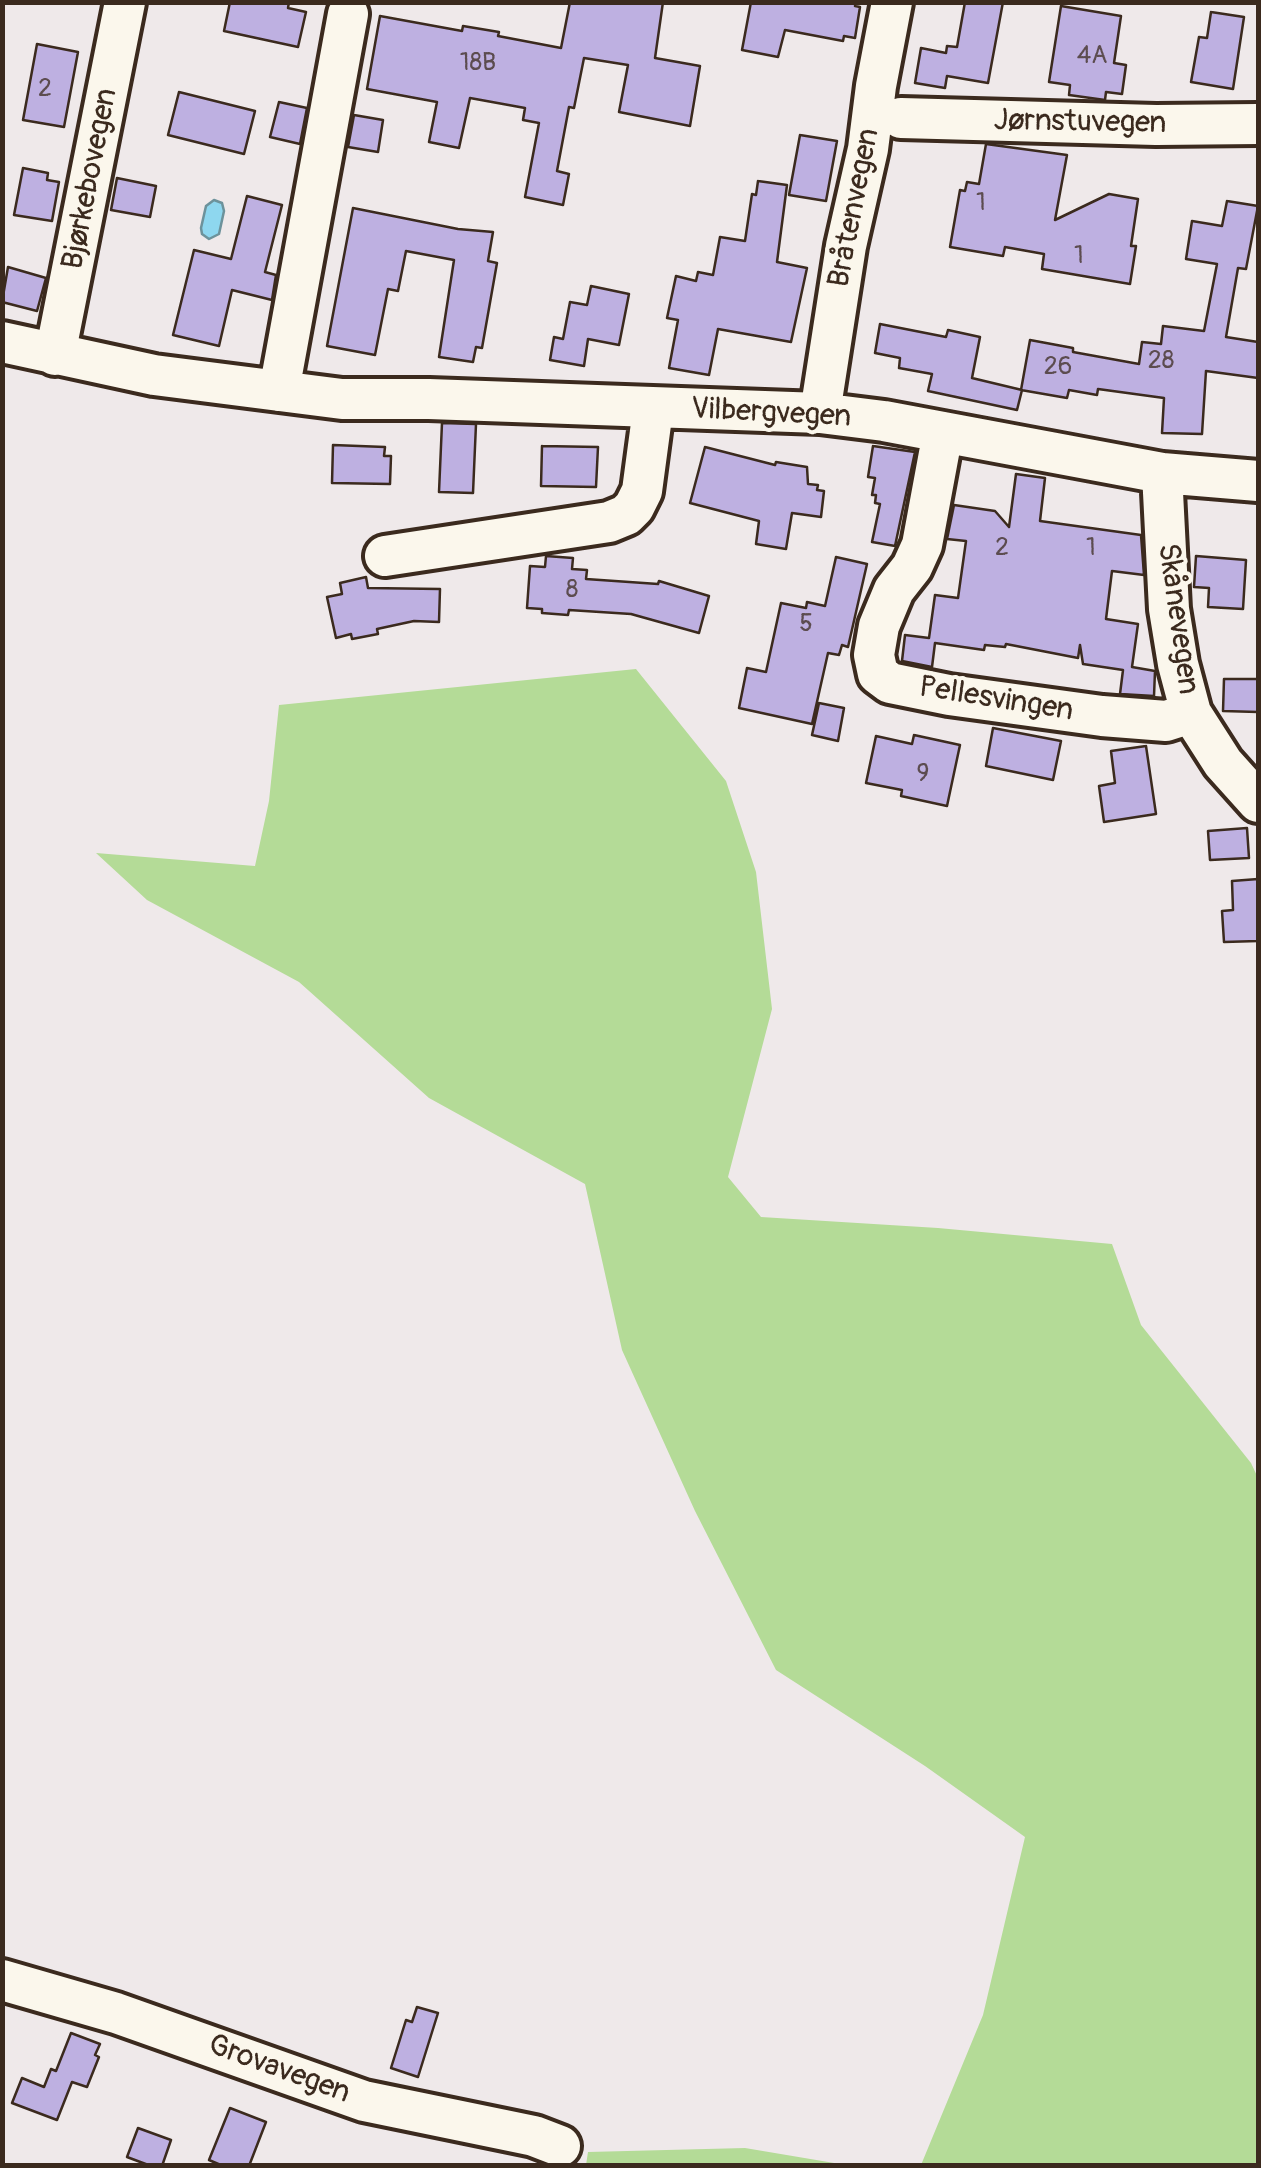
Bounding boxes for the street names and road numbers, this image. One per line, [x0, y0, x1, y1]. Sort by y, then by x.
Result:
street label: Bjørkebovegen [56, 86, 126, 272]
street label: Jørnstuvegen [993, 103, 1167, 143]
street label: Bråtenvegen [822, 126, 888, 290]
street label: Vilbergvegen [690, 392, 852, 436]
street label: Skånevegen [1149, 541, 1205, 697]
street label: Pellesvingen [916, 670, 1076, 730]
street label: Grovavegen [203, 2028, 355, 2112]

